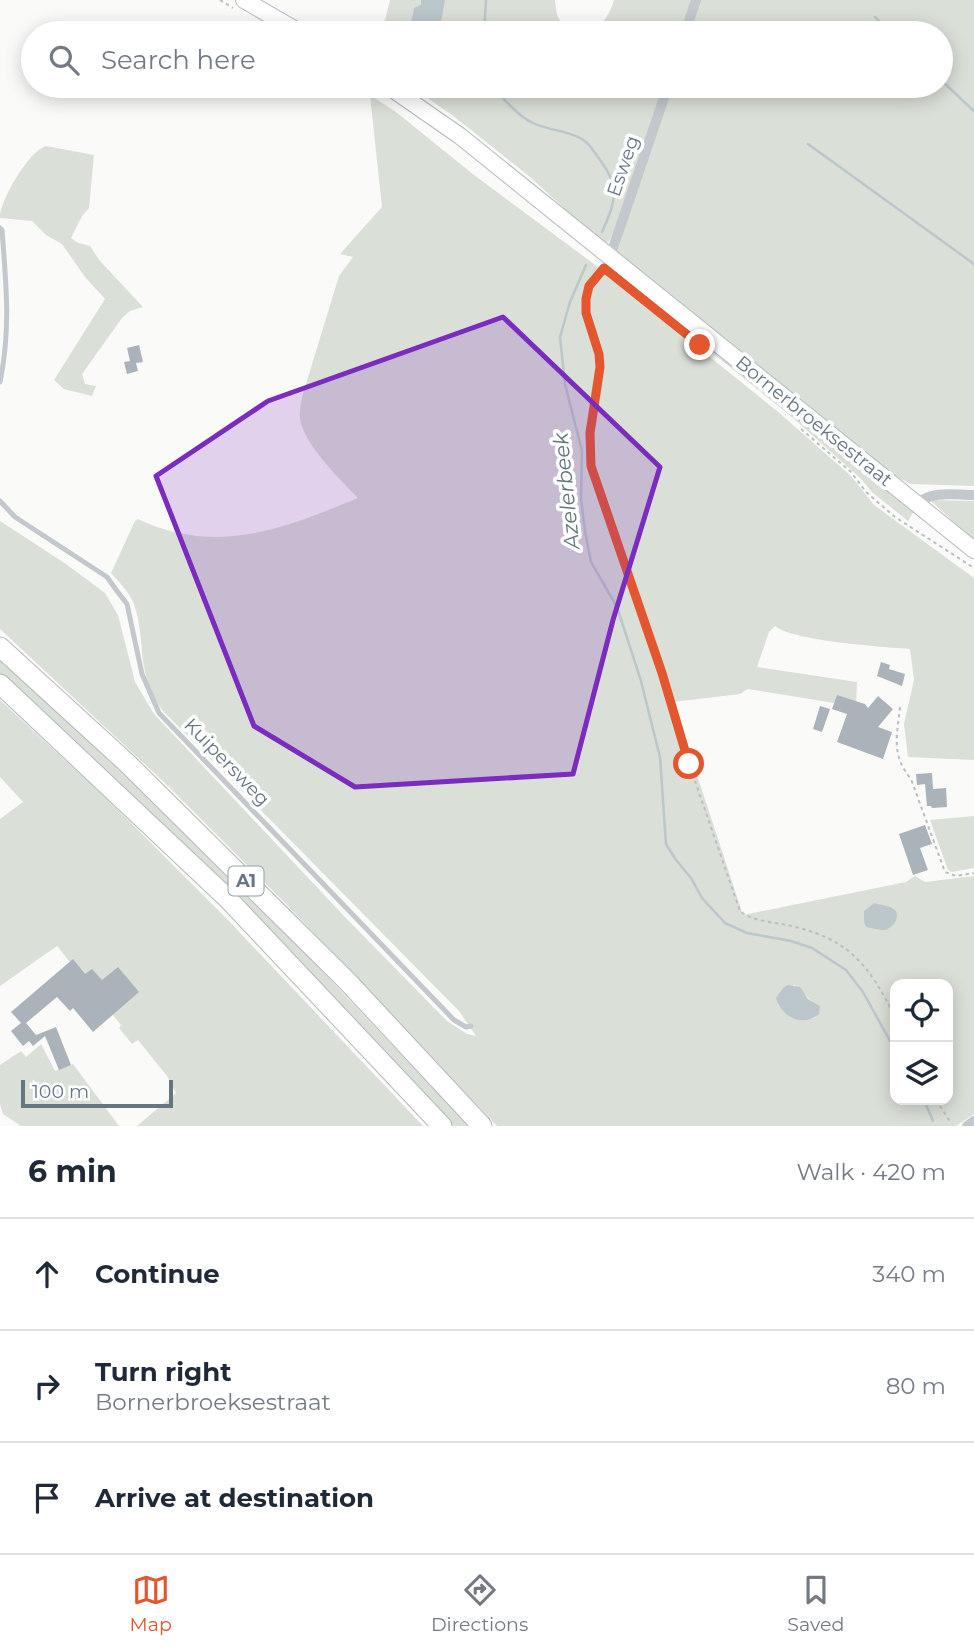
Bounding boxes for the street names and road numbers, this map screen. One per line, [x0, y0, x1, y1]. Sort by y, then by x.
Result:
street label: Esweg [602, 133, 644, 199]
street label: Bornerbroeksestraat [731, 351, 897, 491]
street label: Kuipersweg [179, 713, 275, 811]
road number: A1 [229, 866, 264, 896]

